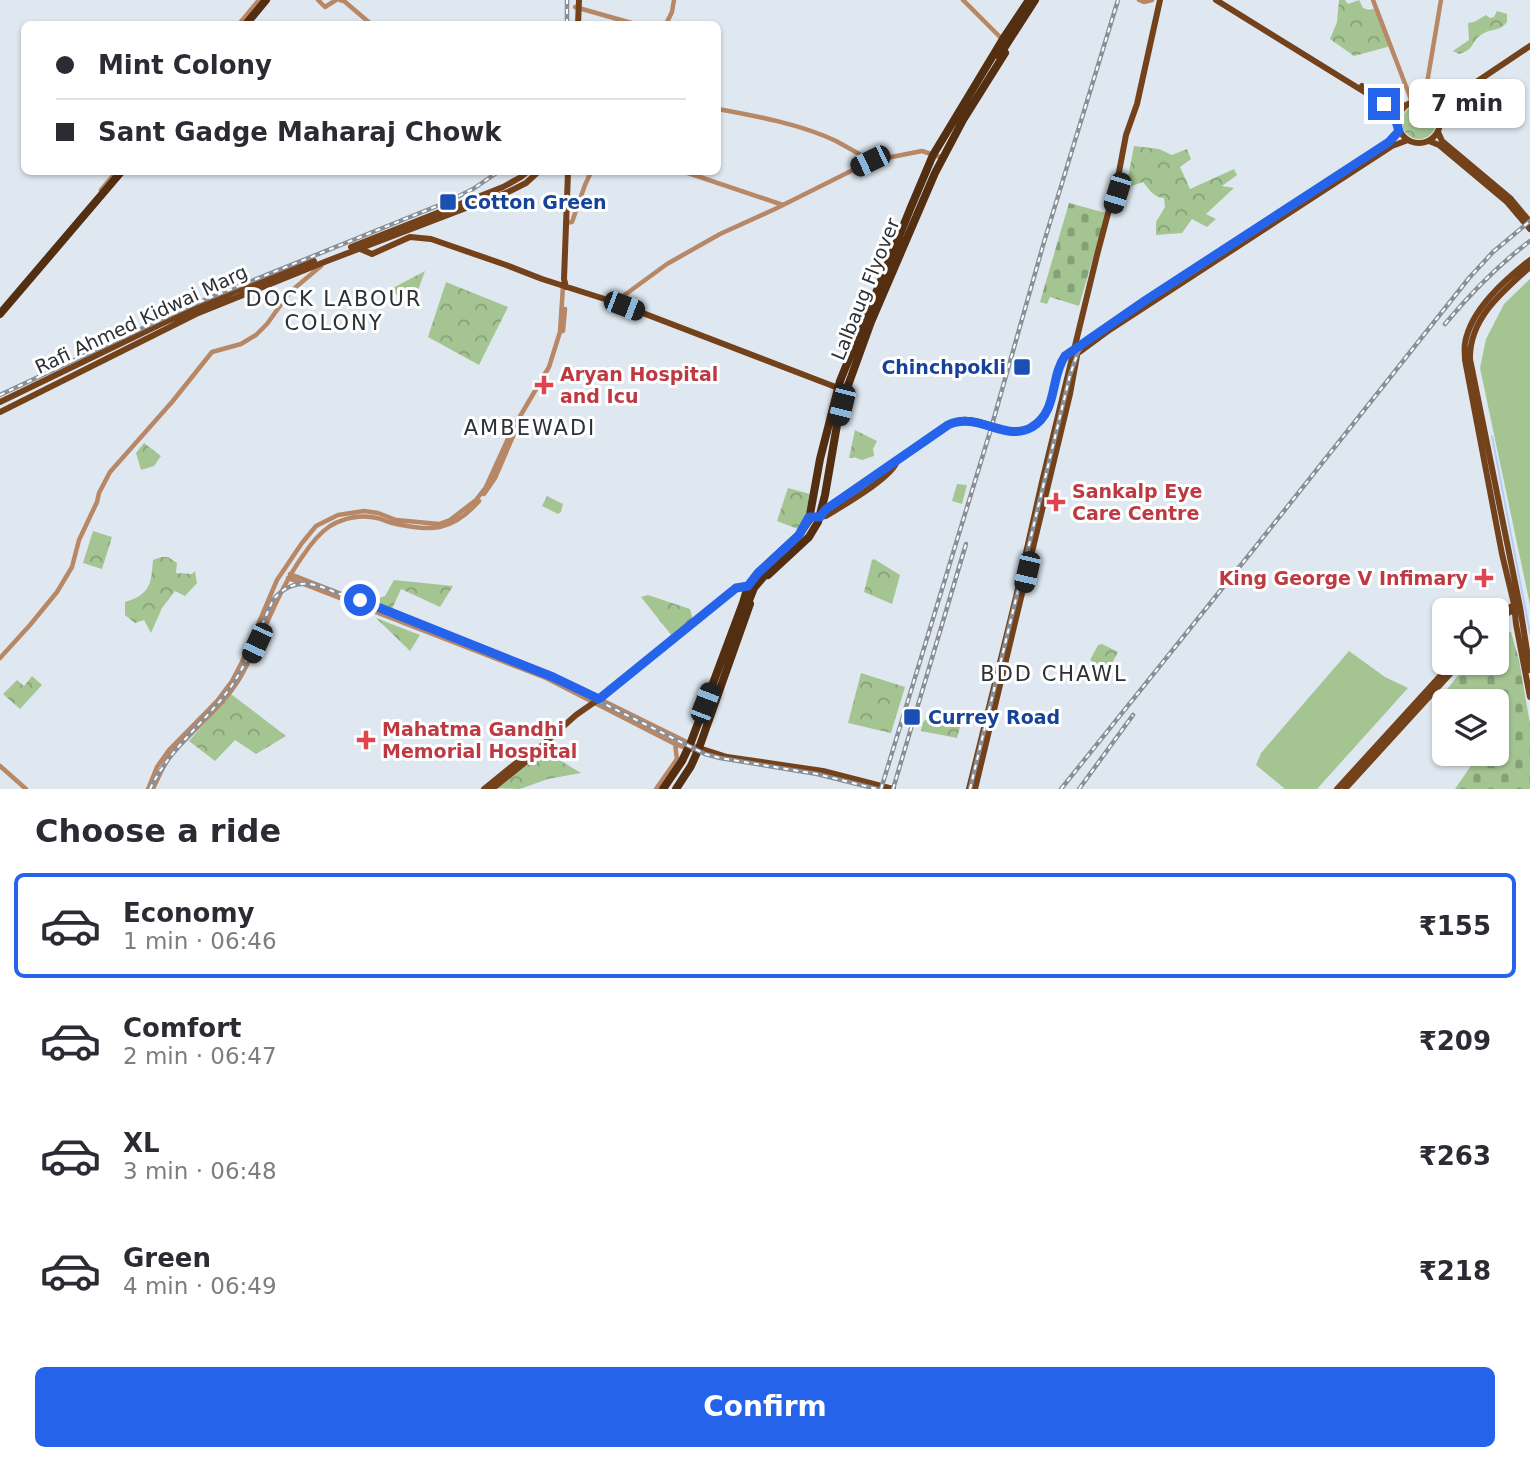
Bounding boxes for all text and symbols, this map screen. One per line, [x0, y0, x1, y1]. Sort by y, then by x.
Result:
text: Mint Colony [98, 50, 272, 80]
callout: 7 min [1408, 80, 1524, 128]
route end [1368, 88, 1400, 120]
text: 7 min [1431, 90, 1503, 116]
text: Sant Gadge Maharaj Chowk [98, 117, 502, 147]
car [847, 142, 894, 180]
car [1101, 170, 1134, 216]
place label: Cotton Green [464, 191, 607, 213]
marker: Cotton Green [438, 192, 458, 212]
street label: Lalbaug Flyover [826, 215, 904, 363]
street label: Rafi Ahmed Kidwai Marg [31, 260, 251, 378]
district label: DOCK LABOUR COLONY [246, 287, 422, 335]
car [601, 289, 648, 323]
place label: Chinchpokli [881, 356, 1006, 378]
marker: Chinchpokli [1012, 357, 1032, 377]
place label: Aryan Hospital and Icu [560, 363, 718, 407]
marker: Aryan Hospital and Icu [534, 375, 554, 395]
car [827, 382, 858, 428]
district label: AMBEWADI [464, 416, 596, 440]
place label: Sankalp Eye Care Centre [1072, 480, 1202, 524]
marker: Sankalp Eye Care Centre [1046, 492, 1066, 512]
car [1013, 549, 1042, 595]
place label: King George V Infimary [1219, 567, 1469, 589]
marker: King George V Infimary [1474, 568, 1494, 588]
route start [344, 584, 376, 616]
map controls [1432, 598, 1509, 766]
button: locate [1432, 598, 1509, 675]
car [239, 620, 276, 666]
district label: BDD CHAWL [980, 662, 1128, 686]
car [688, 680, 723, 726]
button: layers [1432, 689, 1509, 766]
place label: Currey Road [928, 706, 1060, 728]
marker: Currey Road [902, 707, 922, 727]
place label: Mahatma Gandhi Memorial Hospital [382, 718, 577, 762]
marker: Mahatma Gandhi Memorial Hospital [356, 730, 376, 750]
text: Choose a ride [35, 812, 281, 850]
icon: car [39, 894, 102, 957]
text: Economy [123, 898, 254, 928]
text: ₹155 [1419, 911, 1491, 941]
text: 1 min · 06:46 [123, 928, 277, 954]
icon: car [39, 1009, 102, 1072]
text: Comfort [123, 1013, 241, 1043]
text: ₹209 [1419, 1026, 1491, 1056]
text: 2 min · 06:47 [123, 1043, 277, 1069]
icon: car [39, 1124, 102, 1187]
text: XL [123, 1128, 160, 1158]
text: ₹263 [1419, 1141, 1491, 1171]
text: 3 min · 06:48 [123, 1158, 277, 1184]
icon: car [39, 1239, 102, 1302]
text: Green [123, 1243, 211, 1273]
text: ₹218 [1419, 1256, 1491, 1286]
text: 4 min · 06:49 [123, 1273, 277, 1299]
button: Confirm [35, 1367, 1495, 1447]

